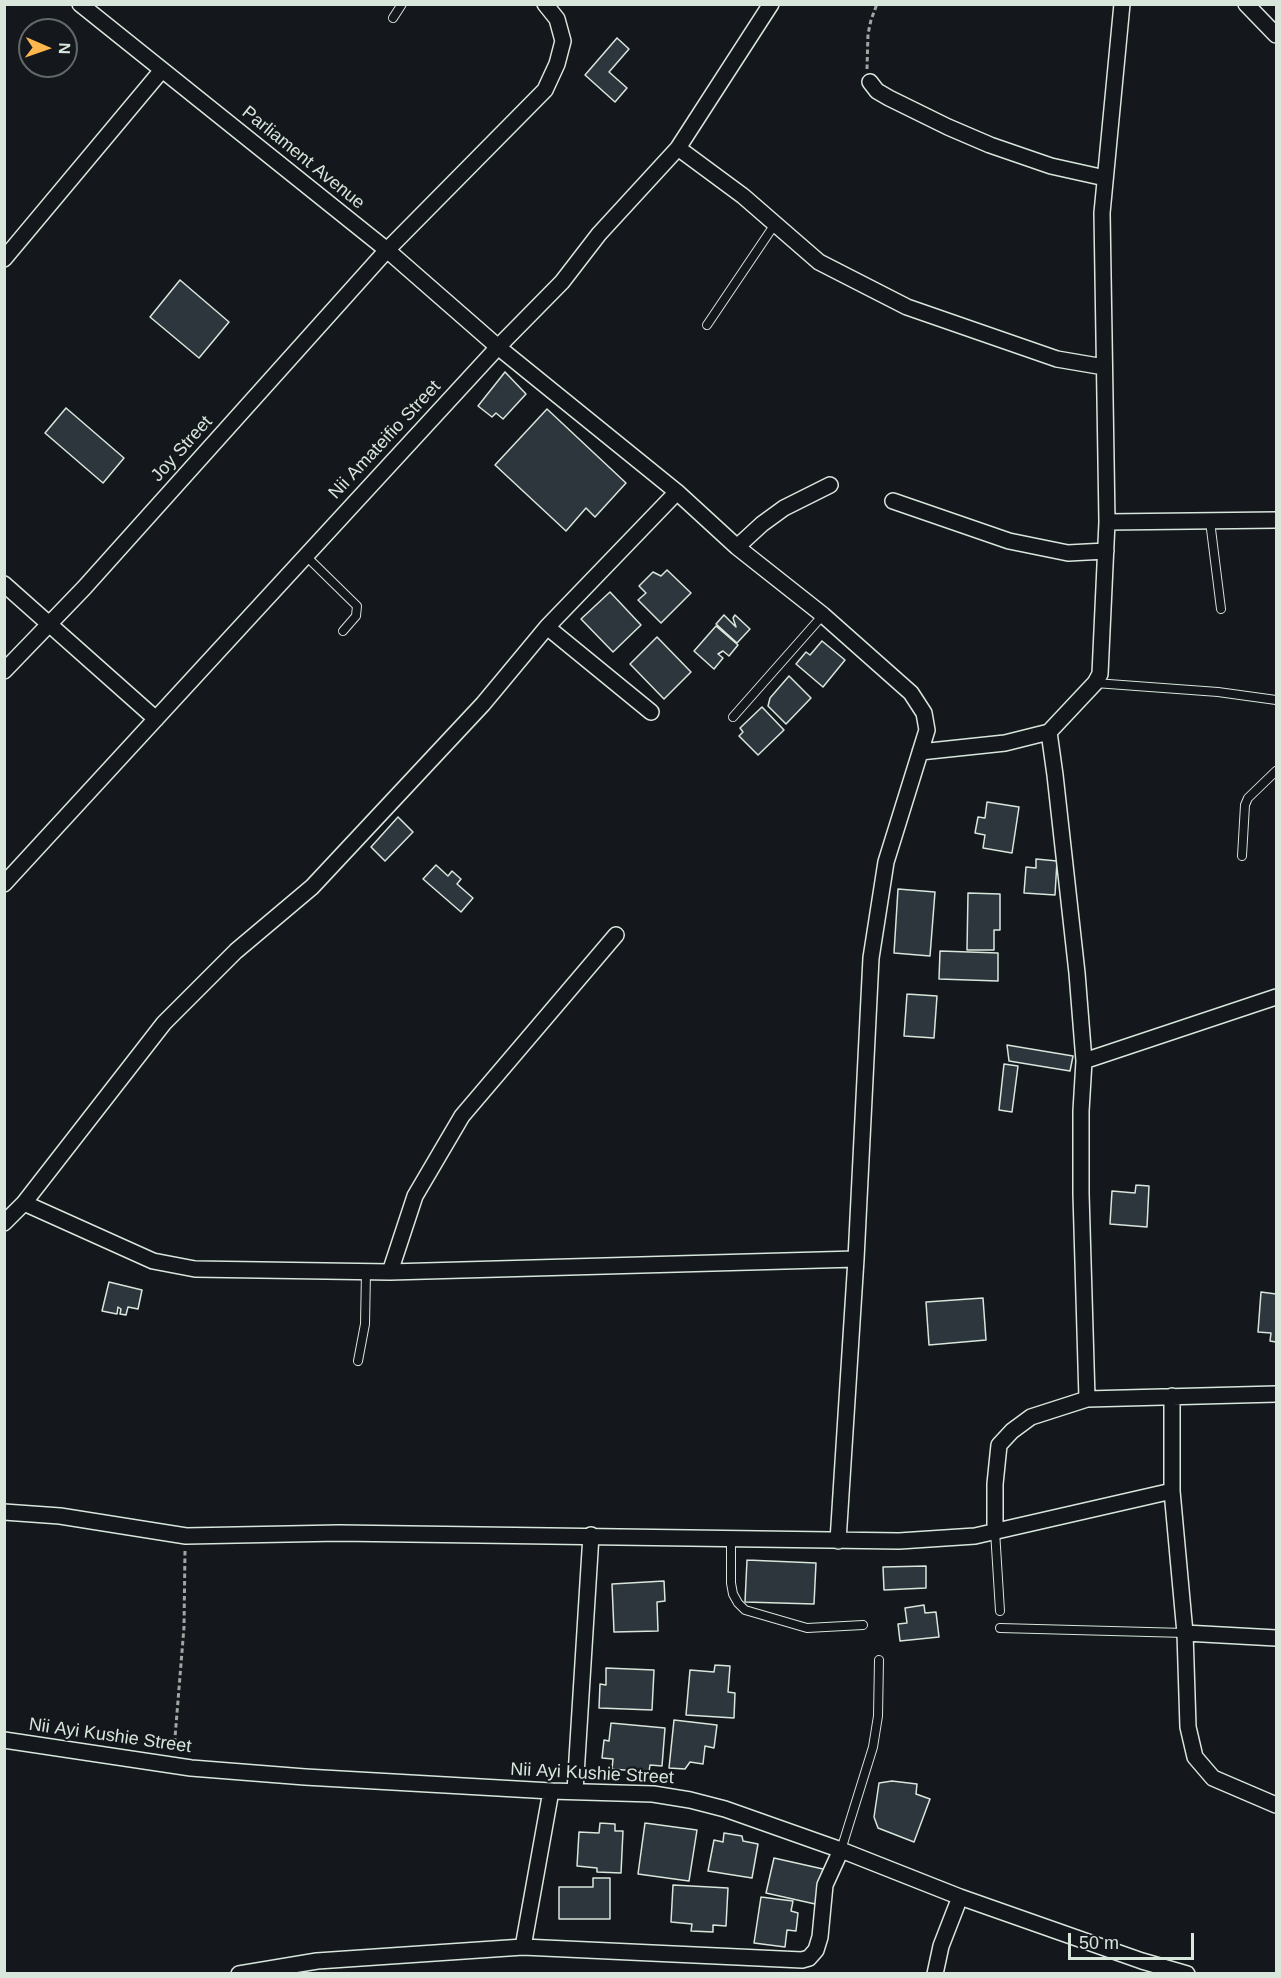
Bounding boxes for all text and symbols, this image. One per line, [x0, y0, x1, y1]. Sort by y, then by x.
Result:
north arrow [18, 18, 78, 78]
text: N [56, 43, 73, 55]
street label: Parliament Avenue [237, 102, 369, 214]
street label: Nii Amateifio Street [325, 376, 445, 504]
street label: Joy Street [147, 412, 217, 486]
street label: Nii Ayi Kushie Street [27, 1714, 193, 1758]
street label: Nii Ayi Kushie Street [510, 1759, 674, 1789]
scale bar [1071, 1921, 1197, 1959]
text: 50 m [1079, 1933, 1119, 1953]

